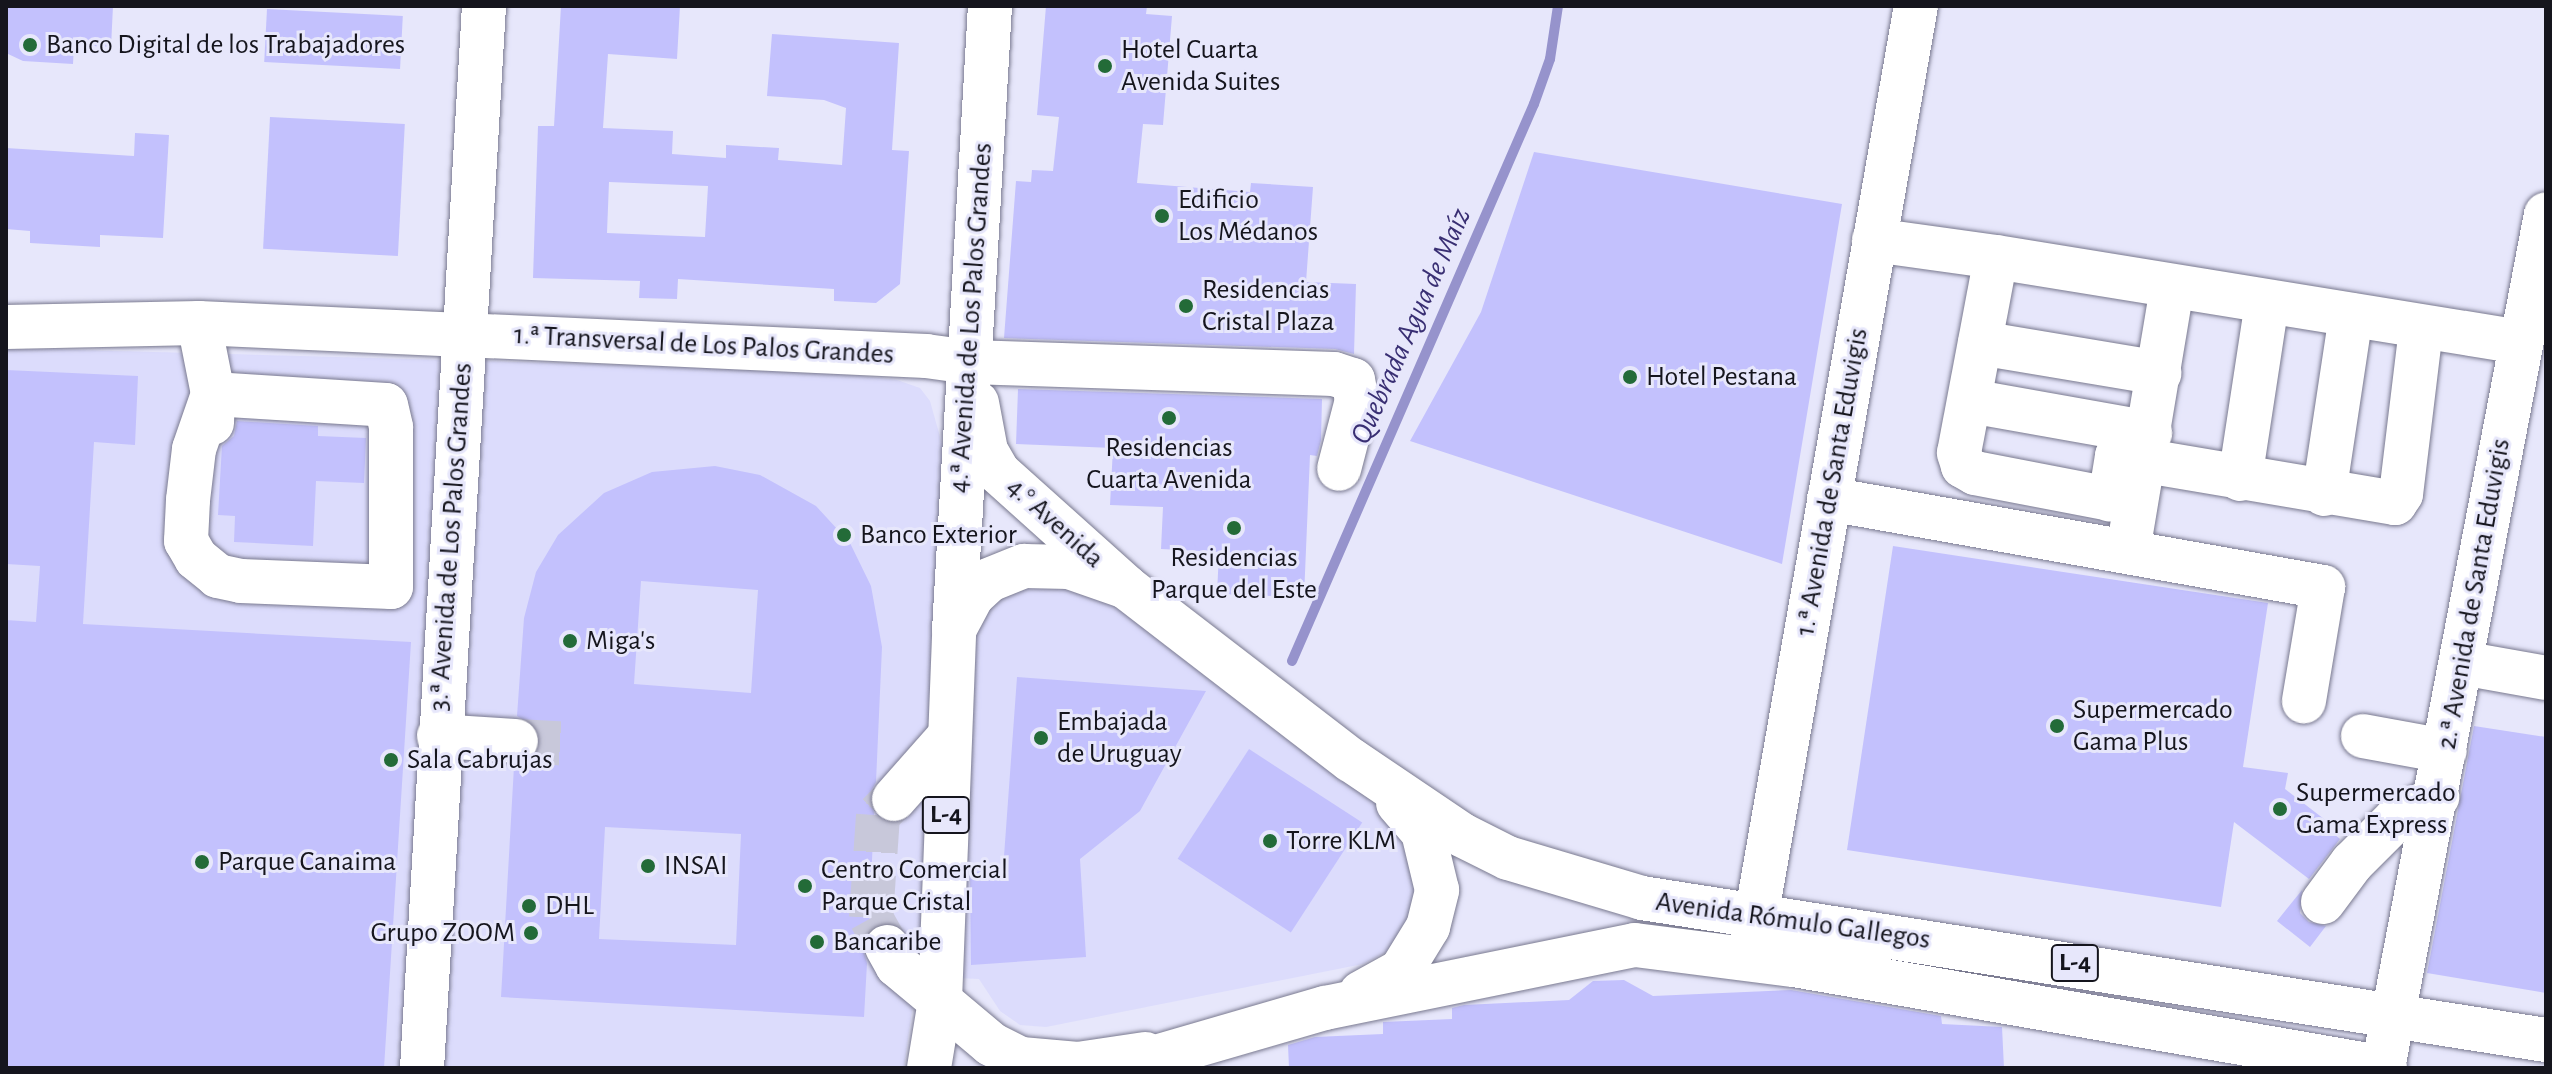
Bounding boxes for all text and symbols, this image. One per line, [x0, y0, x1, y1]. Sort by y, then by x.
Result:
place label: Banco Digital de los Trabajadores [46, 28, 405, 62]
place label: Hotel Cuarta Avenida Suites [1121, 33, 1280, 99]
marker: Banco Digital de los Trabajadores [21, 36, 39, 54]
marker: Hotel Cuarta Avenida Suites [1096, 57, 1114, 75]
street label: 4.ª Avenida de Los Palos Grandes [942, 142, 1000, 494]
place label: Edificio Los Médanos [1178, 183, 1318, 249]
water label: Quebrada Agua de Maíz [1343, 202, 1479, 450]
marker: Edificio Los Médanos [1153, 207, 1171, 225]
place label: Residencias Cristal Plaza [1202, 273, 1334, 339]
marker: Residencias Cristal Plaza [1177, 297, 1195, 315]
street label: 1.ª Transversal de Los Palos Grandes [513, 318, 895, 372]
street label: 1.ª Avenida de Santa Eduvigis [1788, 326, 1876, 638]
place label: Hotel Pestana [1646, 360, 1797, 394]
street label: 3.ª Avenida de Los Palos Grandes [422, 362, 480, 712]
marker: Hotel Pestana [1621, 368, 1639, 386]
marker: Residencias Cuarta Avenida [1160, 409, 1178, 427]
place label: Residencias Cuarta Avenida [1086, 431, 1252, 497]
street label: 2.ª Avenida de Santa Eduvigis [2430, 436, 2518, 752]
street label: 4.° Avenida [999, 471, 1111, 575]
place label: Banco Exterior [860, 518, 1017, 552]
marker: Residencias Parque del Este [1225, 519, 1243, 537]
marker: Banco Exterior [835, 526, 853, 544]
place label: Residencias Parque del Este [1151, 541, 1317, 607]
place label: Miga's [586, 624, 655, 658]
marker: Miga's [561, 632, 579, 650]
place label: Supermercado Gama Plus [2073, 693, 2233, 759]
place label: Embajada de Uruguay [1057, 705, 1182, 771]
marker: Supermercado Gama Plus [2048, 717, 2066, 735]
marker: Embajada de Uruguay [1032, 729, 1050, 747]
place label: Sala Cabrujas [407, 743, 553, 777]
marker: Sala Cabrujas [382, 751, 400, 769]
place label: Supermercado Gama Express [2296, 776, 2456, 842]
road number: L-4 [920, 793, 972, 837]
marker: Supermercado Gama Express [2271, 800, 2289, 818]
place label: Torre KLM [1286, 824, 1396, 858]
marker: Torre KLM [1261, 832, 1279, 850]
place label: Parque Canaima [218, 845, 396, 879]
place label: INSAI [664, 849, 728, 883]
marker: Parque Canaima [193, 853, 211, 871]
place label: Centro Comercial Parque Cristal [821, 853, 1008, 919]
marker: INSAI [639, 857, 657, 875]
marker: Centro Comercial Parque Cristal [796, 877, 814, 895]
street label: Avenida Rómulo Gallegos [1654, 885, 1932, 957]
place label: DHL [545, 889, 594, 923]
marker: DHL [520, 897, 538, 915]
place label: Grupo ZOOM [370, 916, 515, 950]
marker: Grupo ZOOM [522, 924, 540, 942]
place label: Bancaribe [833, 925, 941, 959]
marker: Bancaribe [808, 933, 826, 951]
road number: L-4 [2049, 941, 2101, 985]

